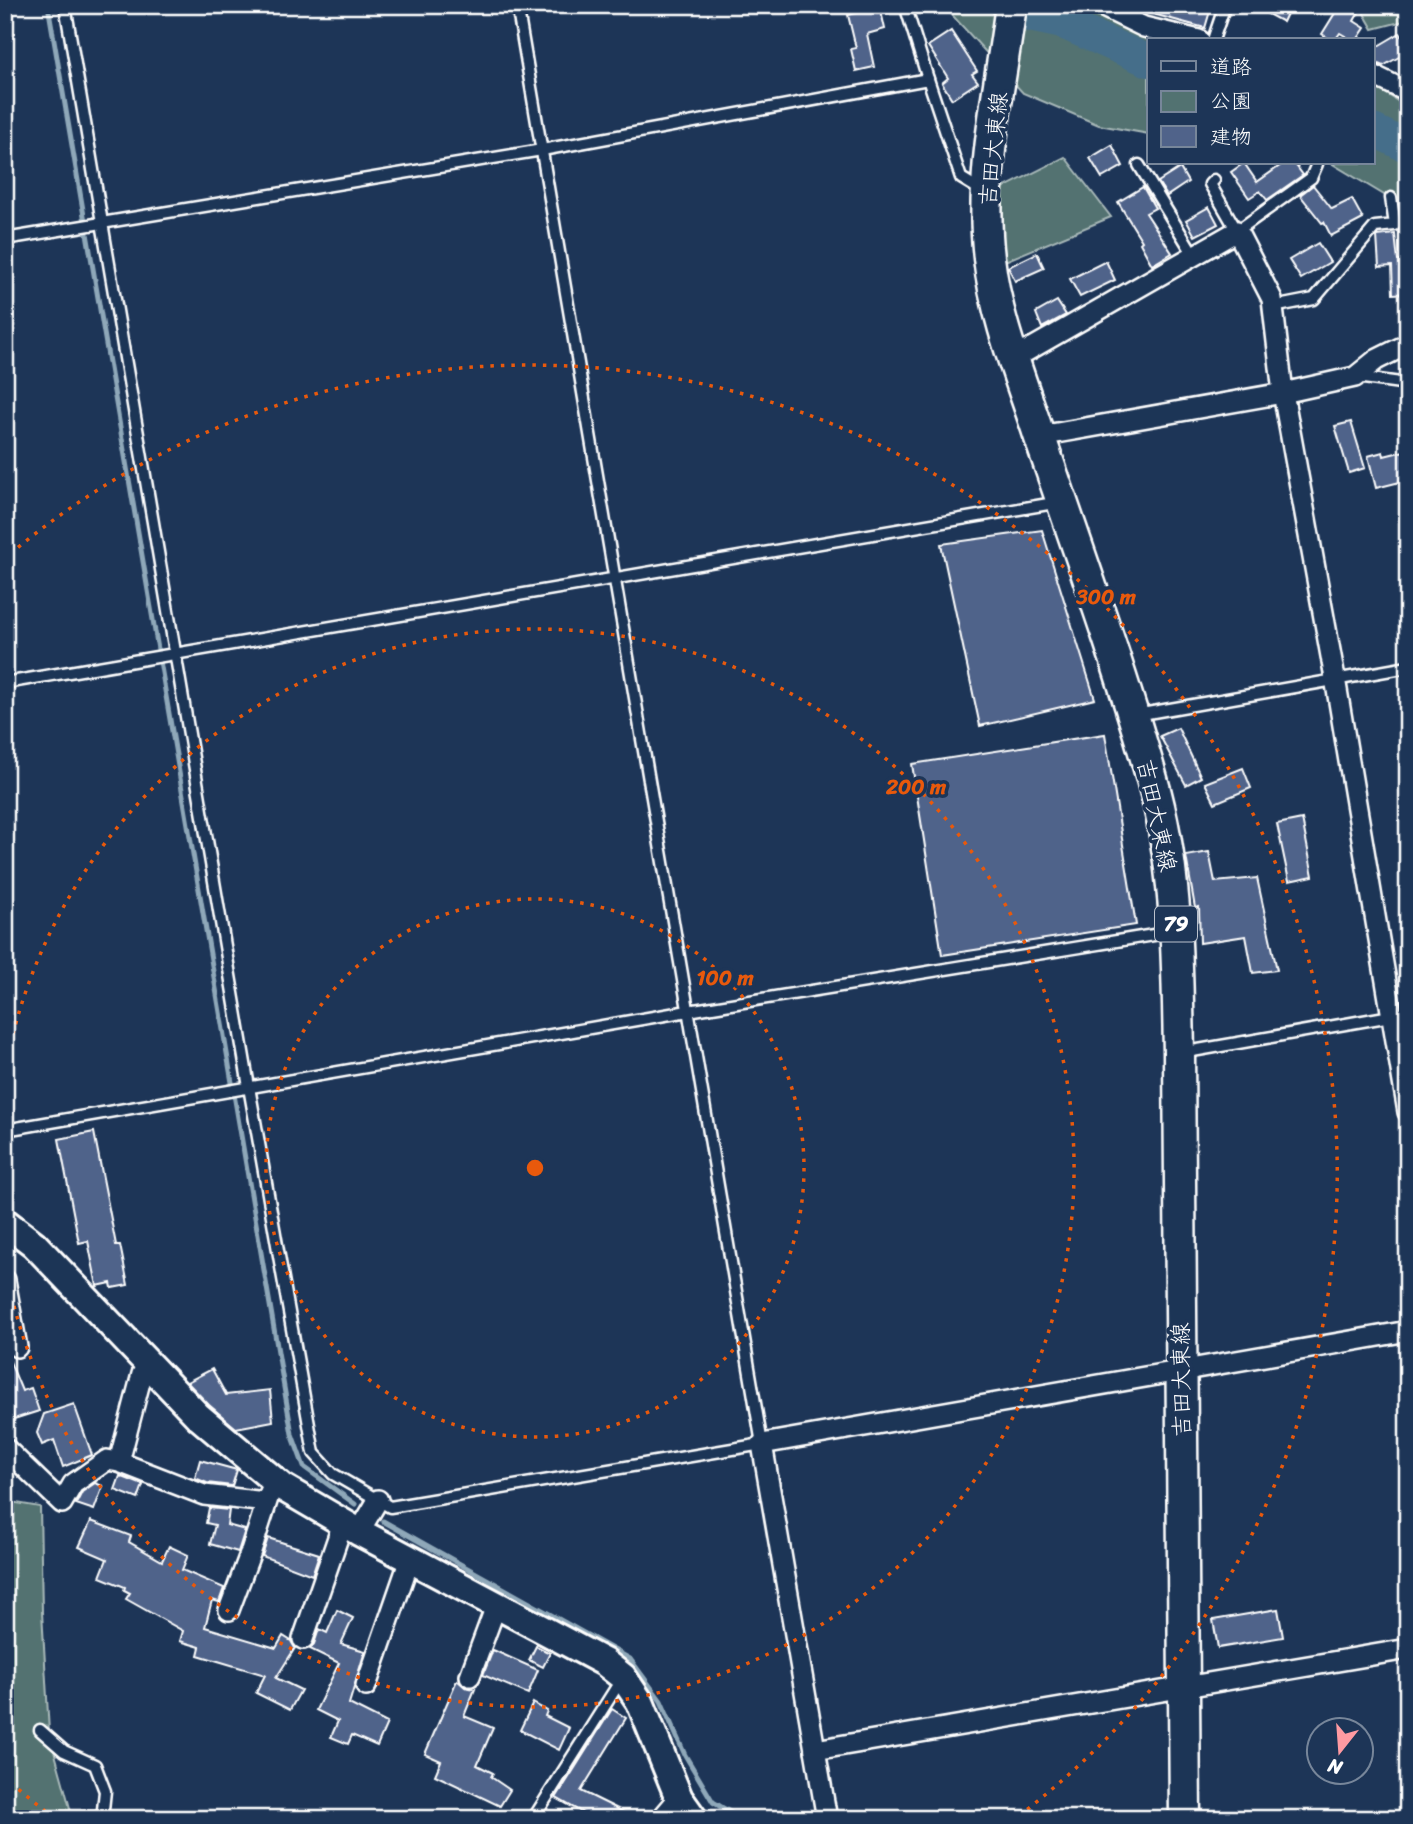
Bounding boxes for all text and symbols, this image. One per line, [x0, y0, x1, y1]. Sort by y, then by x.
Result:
legend [1147, 38, 1374, 164]
text: 道路 [1210, 48, 1252, 86]
text: 公園 [1210, 82, 1252, 120]
street label: 吉田大東線 [967, 90, 1020, 208]
text: 建物 [1210, 118, 1252, 156]
text: 300 m [1075, 578, 1137, 616]
street label: 吉田大東線 [1125, 755, 1189, 876]
text: 200 m [885, 768, 947, 806]
road number: 79 [1155, 906, 1197, 942]
text: 100 m [696, 959, 754, 997]
centre of rings [523, 1156, 547, 1180]
street label: 吉田大東線 [1160, 1322, 1203, 1438]
north arrow [1304, 1716, 1374, 1786]
text: N [1323, 1749, 1347, 1785]

